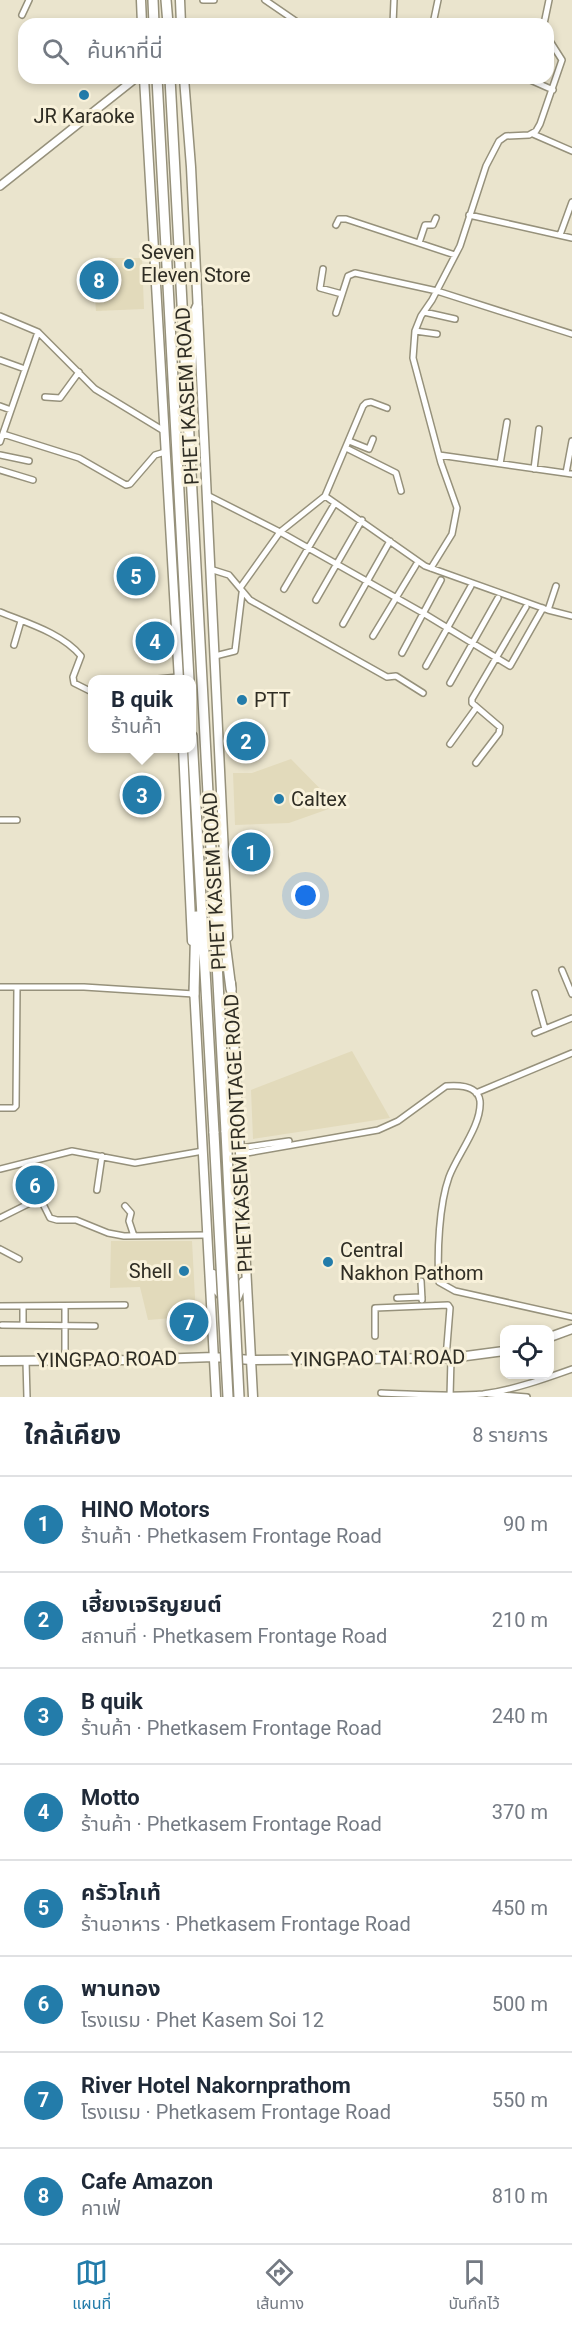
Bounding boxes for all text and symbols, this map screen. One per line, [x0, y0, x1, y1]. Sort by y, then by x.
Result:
search box [18, 18, 554, 84]
icon: search [39, 35, 72, 68]
text: ค้นหาที่นี่ [87, 38, 163, 63]
marker: JR Karaoke [77, 88, 91, 102]
place label: JR Karaoke [34, 104, 134, 128]
place label: Seven Eleven Store [141, 240, 251, 287]
marker: Seven Eleven Store [122, 257, 136, 271]
pin: 8 [80, 258, 118, 302]
street label: PHET KASEM ROAD [170, 306, 204, 486]
pin: 5 [116, 554, 156, 598]
pin: 4 [136, 618, 174, 664]
popup [88, 675, 196, 753]
text: B quik [111, 687, 173, 712]
place label: PTT [254, 688, 291, 712]
marker: PTT [235, 693, 249, 707]
text: ร้านค้า [111, 714, 162, 738]
pin: 2 [226, 718, 266, 764]
pin: 3 [122, 772, 162, 818]
place label: Caltex [291, 787, 347, 811]
street label: PHET KASEM ROAD [197, 791, 231, 971]
marker: Caltex [272, 792, 286, 806]
pin: 1 [232, 830, 270, 874]
your location [291, 881, 320, 910]
street label: PHETKASEM FRONTAGE ROAD [219, 993, 257, 1273]
pin: 6 [15, 1162, 54, 1208]
place label: Central Nakhon Pathom [340, 1238, 484, 1285]
marker: Central Nakhon Pathom [321, 1255, 335, 1269]
place label: Shell [129, 1259, 172, 1283]
marker: Shell [177, 1264, 191, 1278]
pin: 7 [170, 1300, 208, 1344]
map controls [500, 1325, 554, 1379]
button: locate [500, 1325, 554, 1379]
street label: YINGPAO TAI ROAD [291, 1344, 465, 1372]
street label: YINGPAO ROAD [37, 1346, 177, 1372]
text: ใกล้เคียง [24, 1420, 121, 1450]
text: 8 รายการ [472, 1423, 548, 1447]
text: HINO Motors [81, 1497, 210, 1522]
text: 1 [38, 1512, 49, 1536]
text: 90 m [503, 1512, 548, 1536]
text: ร้านค้า · Phetkasem Frontage Road [81, 1524, 382, 1548]
text: เฮี้ยงเจริญยนต์ [81, 1592, 222, 1617]
text: 2 [38, 1608, 49, 1632]
text: 210 m [492, 1608, 548, 1632]
text: สถานที่ · Phetkasem Frontage Road [81, 1624, 387, 1648]
text: B quik [81, 1689, 143, 1714]
text: 3 [38, 1704, 49, 1728]
text: 240 m [492, 1704, 548, 1728]
text: ร้านค้า · Phetkasem Frontage Road [81, 1716, 382, 1740]
text: Motto [81, 1785, 140, 1810]
text: 4 [38, 1800, 49, 1824]
text: 370 m [492, 1800, 548, 1824]
text: ร้านค้า · Phetkasem Frontage Road [81, 1812, 382, 1836]
text: ครัวโกเท้ [81, 1880, 161, 1905]
text: 5 [38, 1896, 49, 1920]
text: 450 m [492, 1896, 548, 1920]
text: ร้านอาหาร · Phetkasem Frontage Road [81, 1912, 411, 1936]
text: พานทอง [81, 1976, 161, 2001]
text: 6 [38, 1992, 49, 2016]
text: 500 m [492, 1992, 548, 2016]
text: โรงแรม · Phet Kasem Soi 12 [81, 2008, 324, 2032]
text: River Hotel Nakornprathom [81, 2073, 351, 2098]
text: 7 [38, 2088, 49, 2112]
text: 550 m [492, 2088, 548, 2112]
text: โรงแรม · Phetkasem Frontage Road [81, 2100, 391, 2124]
text: Cafe Amazon [81, 2169, 213, 2194]
text: 8 [38, 2184, 49, 2208]
text: 810 m [492, 2184, 548, 2208]
text: คาเฟ่ [81, 2196, 121, 2220]
tab: แผนที่ [72, 2256, 111, 2316]
tab: เส้นทาง [256, 2256, 304, 2316]
tab: บันทึกไว้ [448, 2256, 500, 2316]

